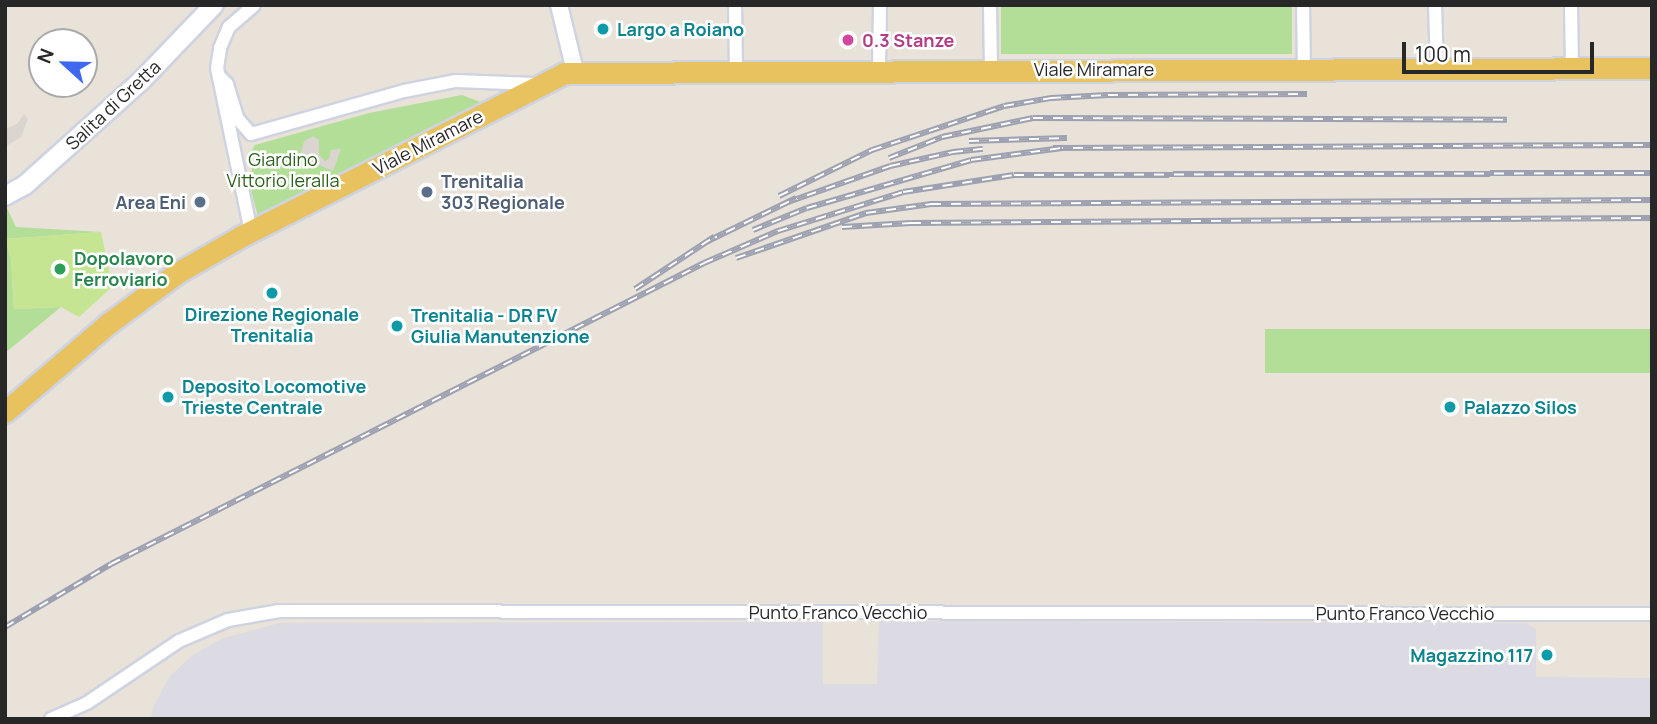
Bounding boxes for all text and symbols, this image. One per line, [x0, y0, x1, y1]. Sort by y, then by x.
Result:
place label: Largo a Roiano [617, 18, 744, 40]
marker: Largo a Roiano [595, 21, 611, 37]
north arrow [28, 28, 98, 98]
scale bar [1405, 28, 1598, 72]
place label: 0.3 Stanze [862, 29, 954, 51]
marker: 0.3 Stanze [840, 32, 856, 48]
text: 100 m [1415, 40, 1471, 68]
text: N [31, 45, 60, 67]
street label: Salita di Gretta [61, 56, 165, 154]
street label: Viale Miramare [1034, 58, 1154, 80]
street label: Viale Miramare [369, 105, 487, 179]
park label: Giardino Vittorio Ieralla [227, 149, 339, 192]
place label: Trenitalia 303 Regionale [441, 171, 565, 214]
marker: Trenitalia 303 Regionale [419, 184, 435, 200]
place label: Area Eni [115, 191, 186, 213]
marker: Area Eni [192, 194, 208, 210]
place label: Dopolavoro Ferroviario [74, 248, 174, 290]
marker: Dopolavoro Ferroviario [52, 261, 68, 277]
marker: Direzione Regionale Trenitalia [264, 285, 280, 301]
place label: Direzione Regionale Trenitalia [185, 304, 359, 346]
place label: Trenitalia - DR FV Giulia Manutenzione [411, 305, 590, 348]
marker: Trenitalia - DR FV Giulia Manutenzione [389, 318, 405, 334]
place label: Deposito Locomotive Trieste Centrale [182, 376, 366, 418]
marker: Deposito Locomotive Trieste Centrale [160, 389, 176, 405]
place label: Palazzo Silos [1464, 396, 1577, 418]
marker: Palazzo Silos [1442, 399, 1458, 415]
street label: Punto Franco Vecchio [749, 601, 927, 623]
street label: Punto Franco Vecchio [1316, 602, 1494, 624]
place label: Magazzino 117 [1410, 644, 1533, 666]
marker: Magazzino 117 [1539, 647, 1555, 663]

